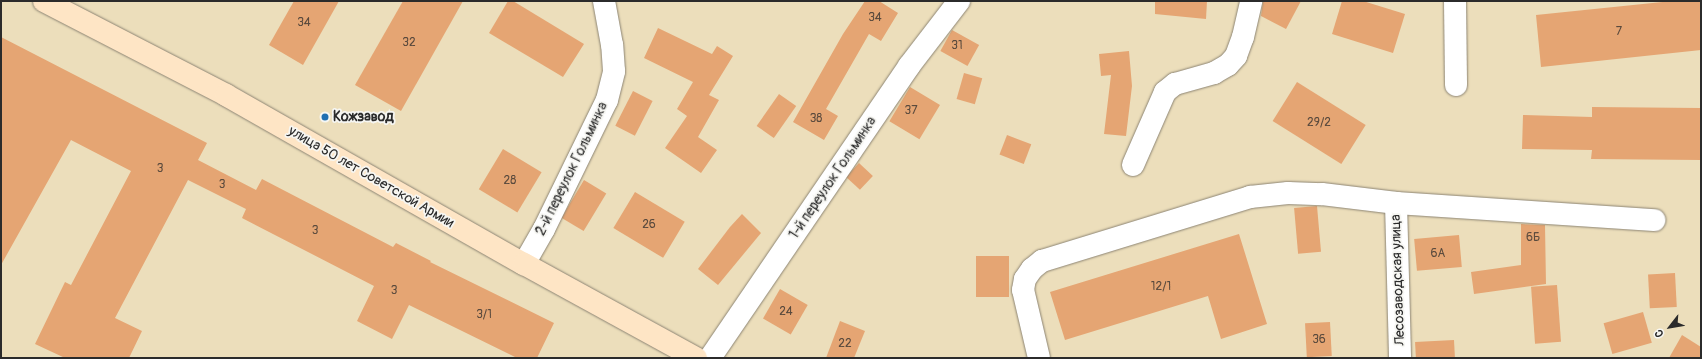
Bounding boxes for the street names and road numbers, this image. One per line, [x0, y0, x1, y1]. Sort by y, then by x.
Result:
street label: 2-й переулок Гольминка [532, 100, 612, 238]
street label: 1-й переулок Гольминка [786, 114, 880, 242]
street label: улица 50 лет Советской Армии [285, 123, 457, 231]
street label: Лесозаводская улица [1387, 214, 1409, 346]

